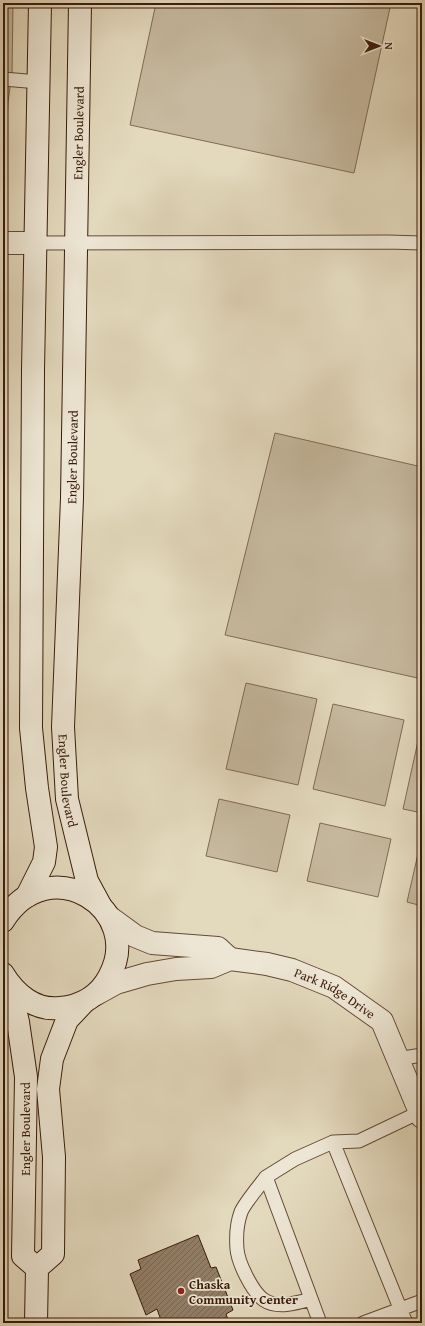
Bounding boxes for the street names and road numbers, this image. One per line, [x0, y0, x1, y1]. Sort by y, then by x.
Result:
street label: Engler Boulevard [68, 86, 89, 180]
street label: Engler Boulevard [62, 410, 83, 504]
street label: Engler Boulevard [53, 733, 83, 829]
street label: Park Ridge Drive [291, 963, 379, 1023]
street label: Engler Boulevard [16, 1082, 35, 1176]

